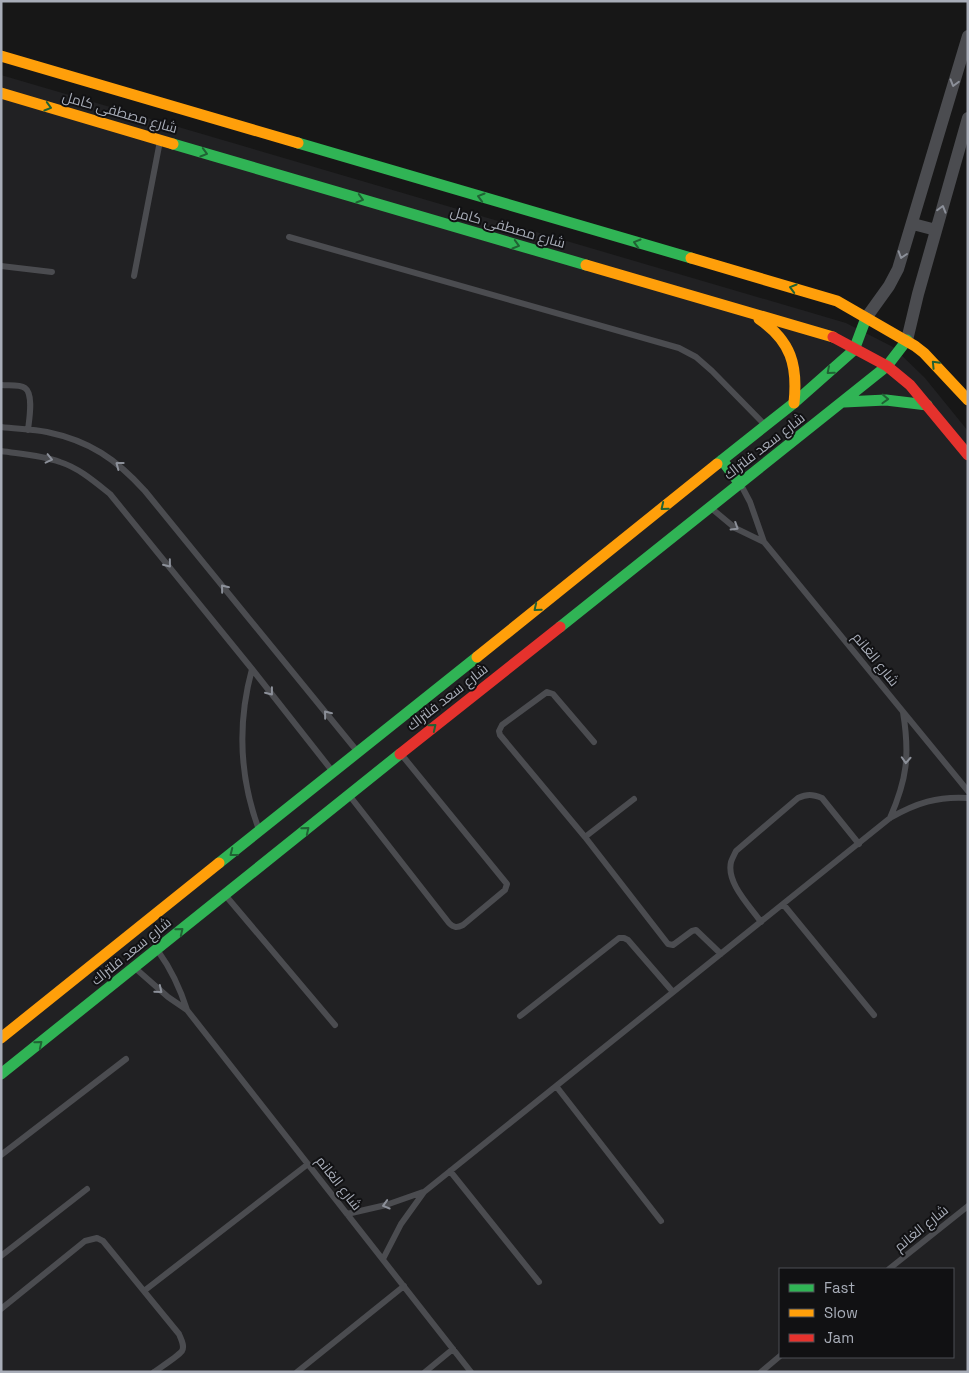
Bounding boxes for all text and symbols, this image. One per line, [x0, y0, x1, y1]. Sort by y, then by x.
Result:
one-way arrow [949, 78, 960, 87]
street label: شارع مصطفى كامل [60, 87, 180, 137]
one-way arrow [43, 101, 52, 111]
one-way arrow [199, 147, 207, 157]
one-way arrow [355, 193, 363, 203]
one-way arrow [478, 193, 486, 203]
street label: شارع مصطفى كامل [448, 202, 568, 252]
one-way arrow [937, 205, 947, 213]
one-way arrow [634, 238, 642, 248]
one-way arrow [511, 239, 519, 249]
one-way arrow [898, 250, 908, 259]
one-way arrow [789, 283, 798, 294]
one-way arrow [932, 361, 941, 370]
one-way arrow [827, 365, 836, 374]
one-way arrow [882, 394, 890, 404]
street label: شارع سعد فلتراك [720, 409, 808, 483]
one-way arrow [45, 453, 54, 464]
one-way arrow [115, 462, 125, 471]
one-way arrow [660, 501, 669, 510]
one-way arrow [730, 521, 739, 531]
one-way arrow [163, 559, 172, 568]
one-way arrow [222, 585, 230, 594]
one-way arrow [533, 603, 542, 612]
street label: شارع الغانم [848, 628, 903, 690]
street label: شارع سعد فلتراك [403, 660, 491, 734]
one-way arrow [264, 686, 273, 695]
one-way arrow [324, 711, 332, 720]
one-way arrow [427, 725, 436, 733]
one-way arrow [901, 756, 912, 764]
one-way arrow [301, 826, 310, 835]
one-way arrow [229, 847, 238, 856]
street label: شارع سعد فلتراك [87, 913, 175, 989]
one-way arrow [174, 928, 183, 937]
one-way arrow [153, 985, 162, 993]
one-way arrow [33, 1041, 42, 1049]
street label: شارع الغانم [311, 1152, 366, 1215]
one-way arrow [383, 1199, 391, 1209]
street label: شارع الغانم [890, 1201, 952, 1256]
legend [779, 1268, 954, 1358]
text: Fast [824, 1278, 855, 1297]
text: Slow [824, 1303, 858, 1322]
text: Jam [824, 1328, 854, 1347]

